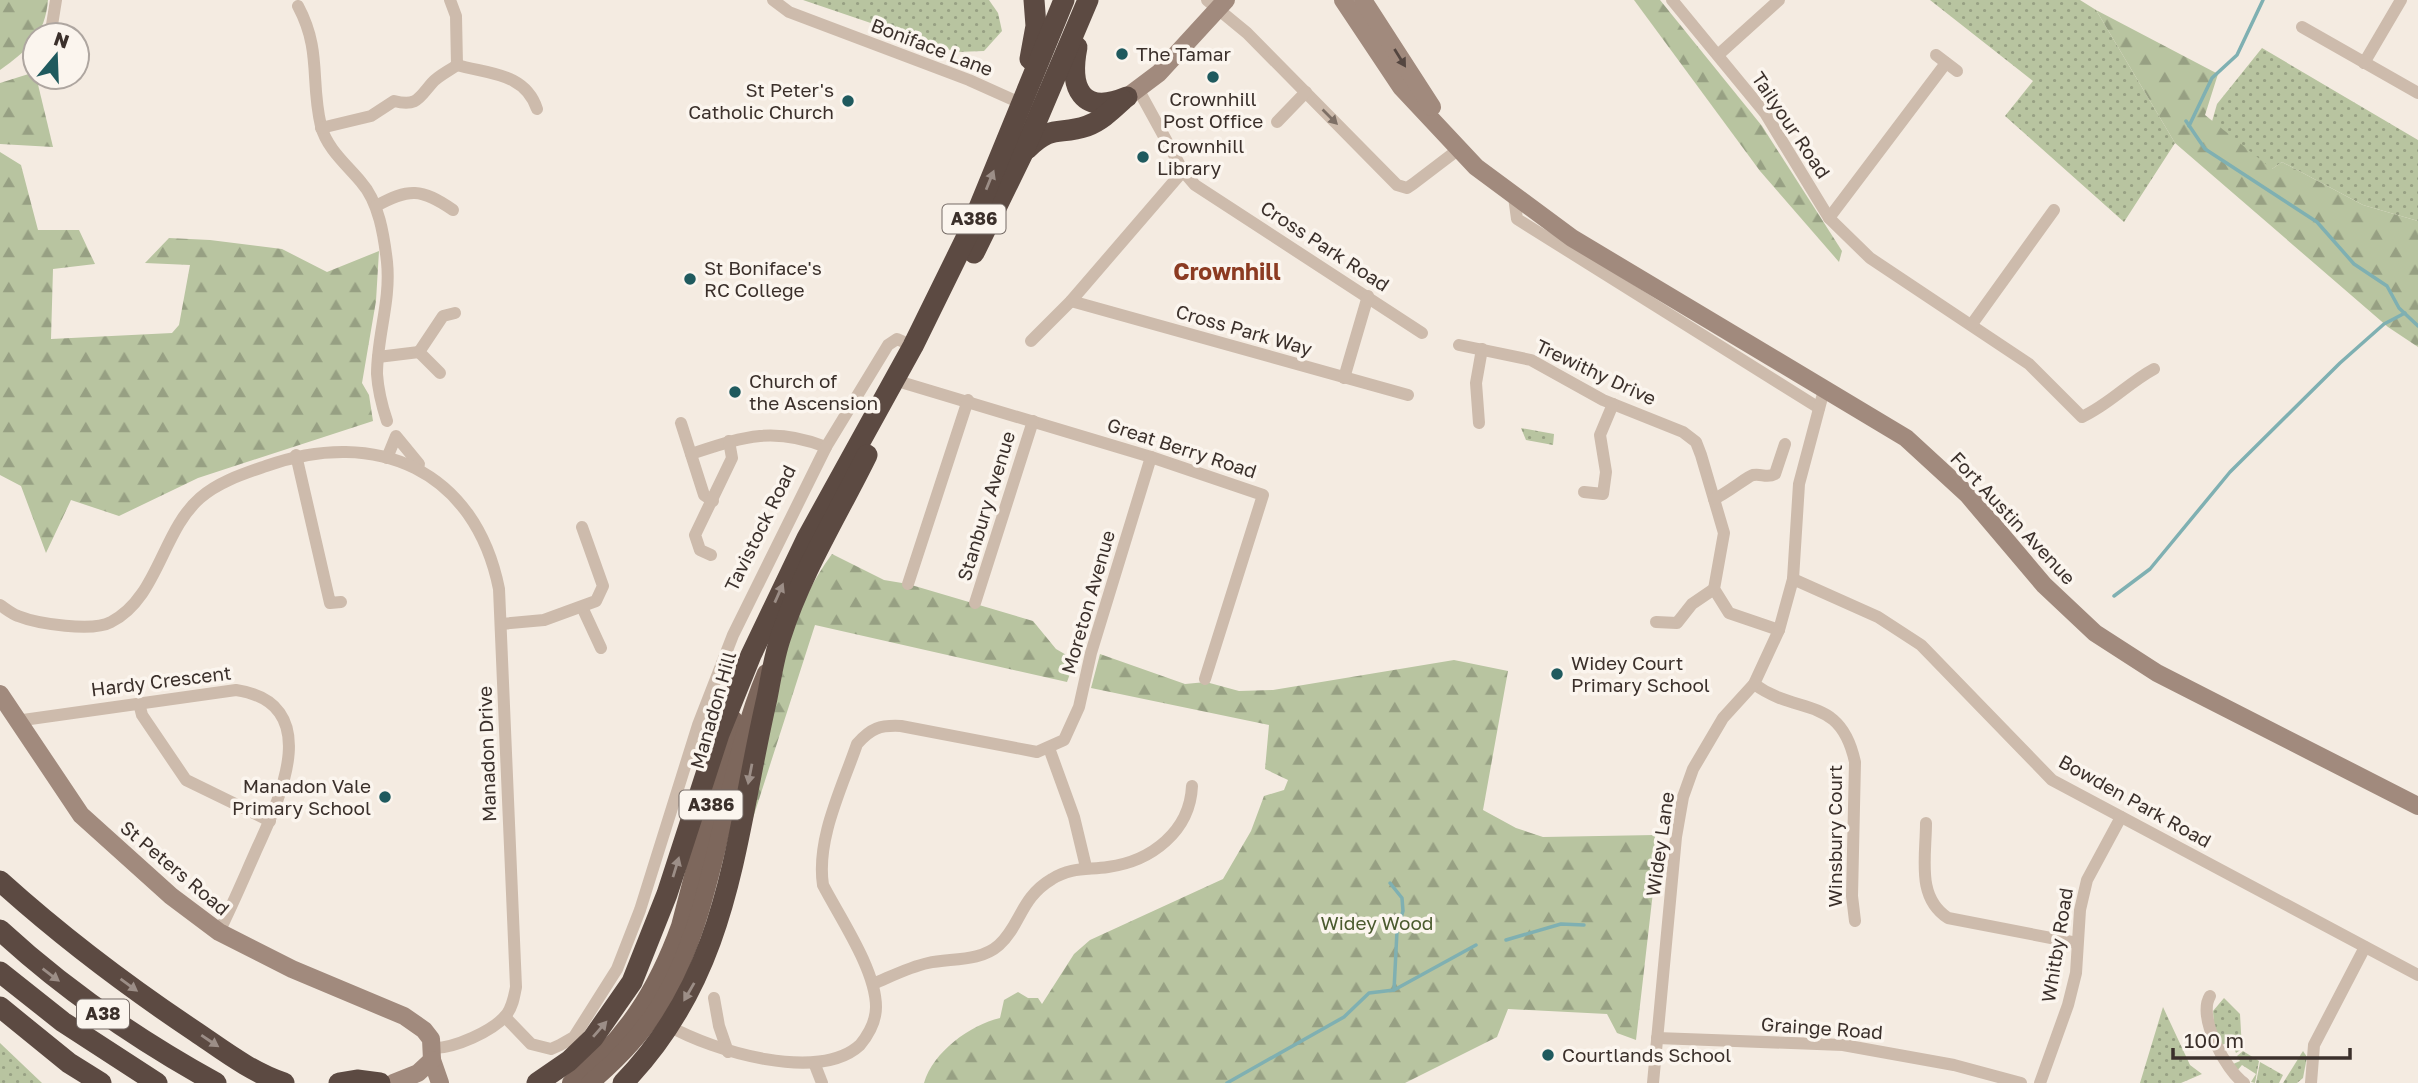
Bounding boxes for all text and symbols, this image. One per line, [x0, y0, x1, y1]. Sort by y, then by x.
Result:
street label: Boniface Lane [868, 13, 996, 80]
north arrow [21, 21, 91, 91]
text: N [51, 26, 72, 53]
place label: The Tamar [1136, 42, 1232, 65]
marker: The Tamar [1114, 46, 1130, 62]
one-way arrow [1393, 48, 1406, 67]
street label: Tailyour Road [1747, 67, 1835, 182]
marker: Crownhill Post Office [1205, 69, 1221, 85]
place label: St Peter's Catholic Church [688, 78, 834, 123]
place label: Crownhill Post Office [1163, 87, 1263, 132]
marker: St Peter's Catholic Church [840, 93, 856, 109]
one-way arrow [1322, 108, 1338, 125]
place label: Crownhill Library [1157, 134, 1244, 179]
marker: Crownhill Library [1135, 149, 1151, 165]
one-way arrow [984, 170, 995, 191]
street label: Cross Park Road [1257, 195, 1394, 296]
road number: A386 [942, 204, 1006, 233]
place label: St Boniface's RC College [704, 256, 822, 301]
district label: Crownhill [1173, 257, 1281, 285]
marker: St Boniface's RC College [682, 271, 698, 287]
street label: Cross Park Way [1173, 299, 1315, 360]
street label: Trewithy Drive [1532, 334, 1660, 409]
place label: Church of the Ascension [749, 369, 878, 414]
marker: Church of the Ascension [727, 384, 743, 400]
street label: Great Berry Road [1105, 413, 1260, 483]
street label: Stanbury Avenue [952, 428, 1019, 584]
street label: Fort Austin Avenue [1946, 447, 2081, 589]
street label: Tavistock Road [719, 461, 800, 595]
street label: Moreton Avenue [1056, 527, 1119, 676]
one-way arrow [773, 583, 785, 603]
street label: Manadon Hill [685, 649, 740, 771]
place label: Widey Court Primary School [1571, 651, 1710, 696]
street label: Hardy Crescent [89, 660, 232, 701]
marker: Widey Court Primary School [1549, 666, 1565, 682]
street label: Manadon Drive [473, 686, 500, 822]
street label: Bowden Park Road [2055, 749, 2215, 852]
one-way arrow [745, 763, 756, 785]
street label: Winsbury Court [1823, 765, 1846, 907]
place label: Manadon Vale Primary School [232, 774, 371, 819]
marker: Manadon Vale Primary School [377, 789, 393, 805]
road number: A386 [680, 790, 742, 820]
street label: Widey Lane [1641, 790, 1678, 898]
street label: St Peters Road [116, 815, 234, 920]
one-way arrow [671, 856, 681, 877]
street label: Whitby Road [2036, 886, 2077, 1004]
park label: Widey Wood [1320, 911, 1434, 934]
one-way arrow [42, 968, 60, 983]
one-way arrow [120, 978, 138, 992]
one-way arrow [683, 982, 695, 1002]
road number: A38 [77, 1000, 129, 1028]
street label: Grainge Road [1760, 1012, 1884, 1043]
scale bar [2173, 1016, 2350, 1060]
one-way arrow [592, 1020, 608, 1038]
text: 100 m [2184, 1027, 2244, 1053]
one-way arrow [201, 1034, 219, 1048]
place label: Courtlands School [1562, 1043, 1731, 1066]
marker: Courtlands School [1540, 1047, 1556, 1063]

